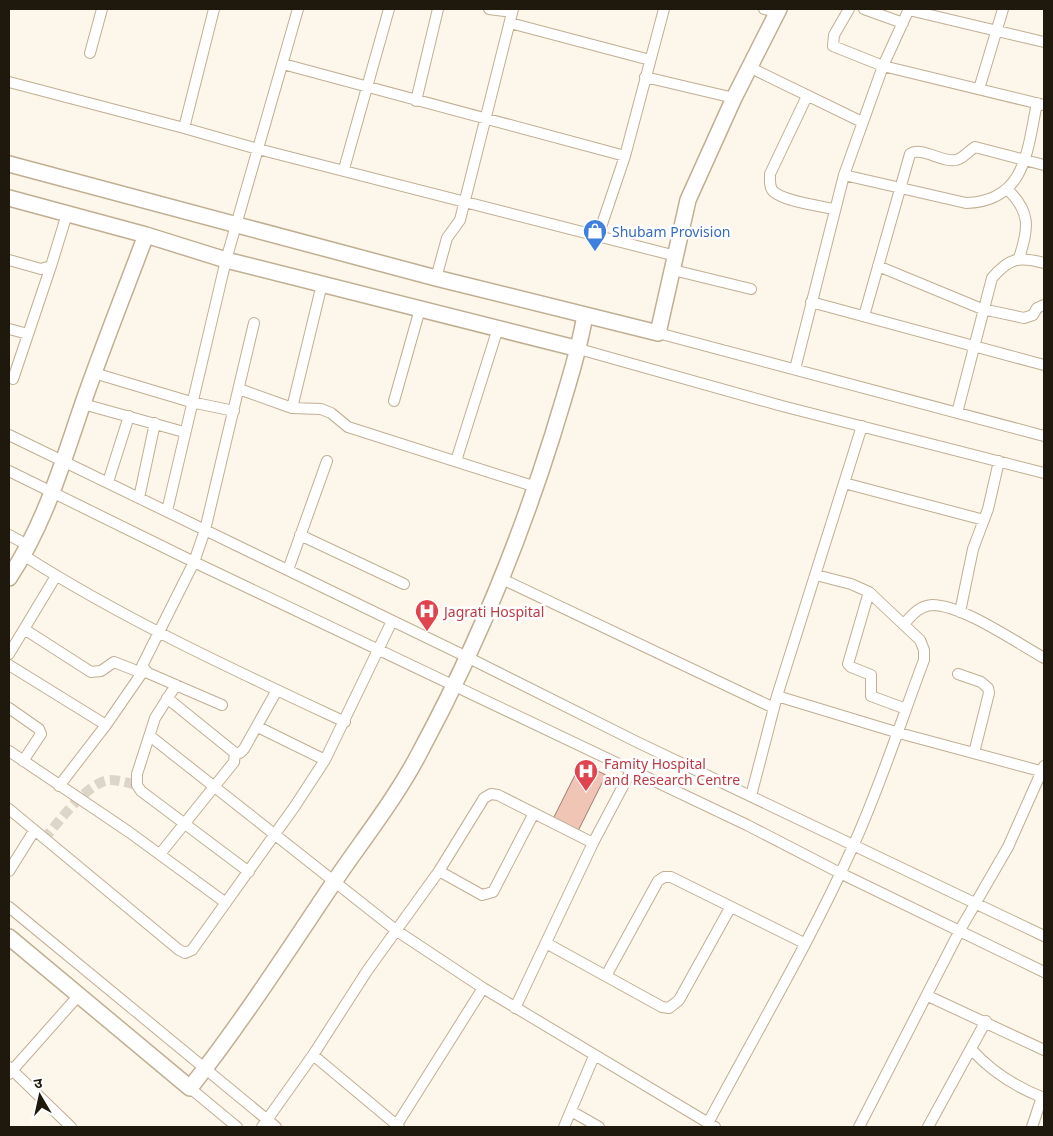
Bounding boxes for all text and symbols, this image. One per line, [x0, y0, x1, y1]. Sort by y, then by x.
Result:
shop icon: Shubam Provision [582, 218, 608, 252]
place label: Shubam Provision [612, 222, 731, 241]
hospital icon: Jagrati Hospital [414, 598, 440, 632]
place label: Jagrati Hospital [442, 602, 544, 621]
place label: Famity Hospital and Research Centre [604, 754, 740, 789]
hospital icon: Famity Hospital and Research Centre [573, 758, 599, 792]
north arrow [15, 1071, 65, 1121]
text: उ [32, 1073, 44, 1093]

